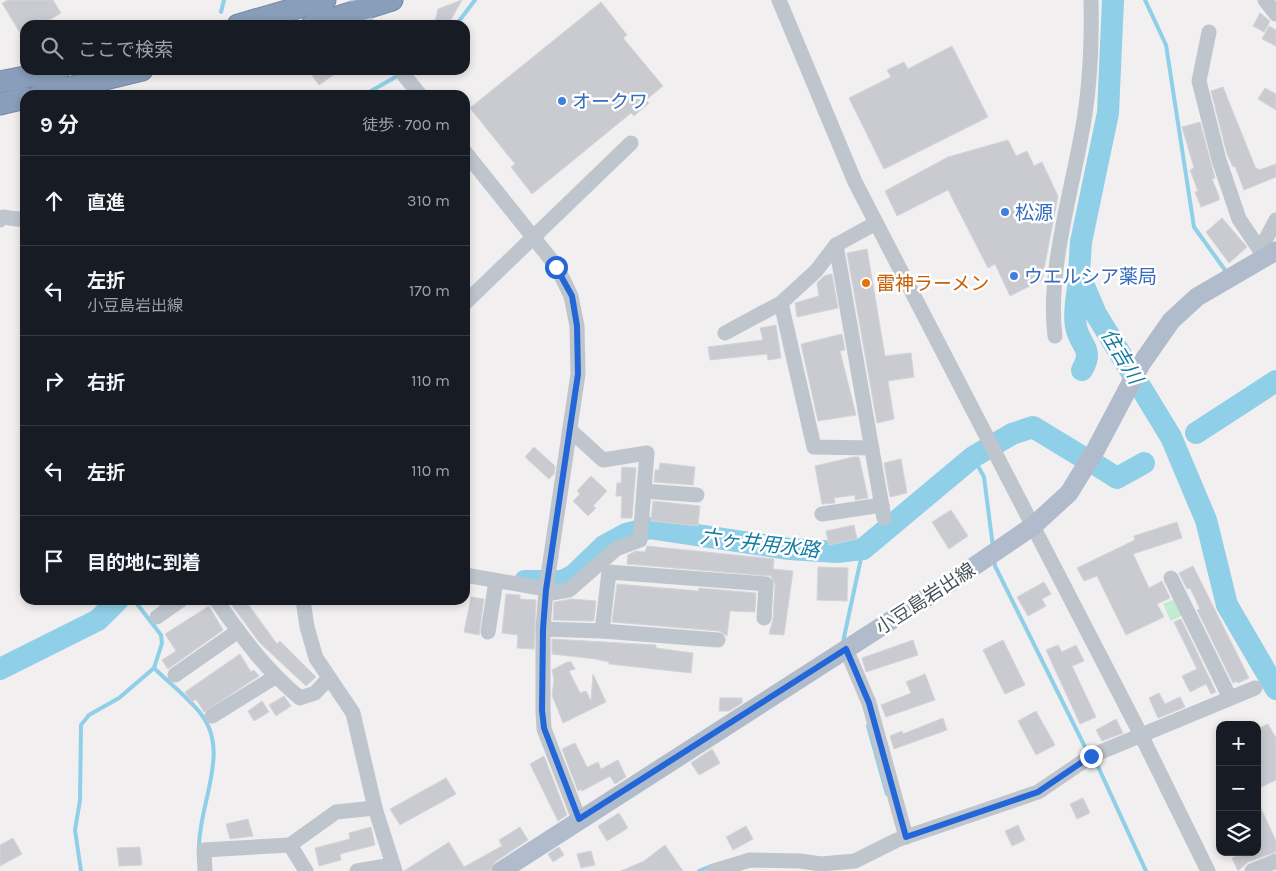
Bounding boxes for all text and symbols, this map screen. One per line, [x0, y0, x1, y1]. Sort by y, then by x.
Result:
search box [20, 20, 470, 75]
icon: search [38, 34, 66, 62]
text: ここで検索 [78, 39, 173, 61]
place label: オークワ [572, 91, 648, 113]
marker: オークワ [556, 95, 568, 107]
text: 9 分 [40, 113, 79, 137]
text: 徒歩 · 700 m [362, 115, 450, 134]
icon: ahead [40, 187, 68, 215]
text: 310 m [407, 191, 450, 210]
text: 直進 [87, 192, 125, 214]
place label: 松源 [1015, 202, 1053, 224]
marker: 松源 [999, 206, 1011, 218]
route start [545, 256, 568, 279]
place label: ウエルシア薬局 [1024, 266, 1157, 288]
text: 左折 [87, 270, 125, 292]
marker: ウエルシア薬局 [1008, 270, 1020, 282]
place label: 雷神ラーメン [876, 273, 989, 295]
icon: left [40, 277, 68, 305]
marker: 雷神ラーメン [860, 277, 872, 289]
text: 170 m [409, 281, 450, 300]
text: 小豆島岩出線 [87, 296, 183, 315]
water label: 住吉川 [1096, 325, 1148, 390]
icon: right [40, 367, 68, 395]
text: 110 m [411, 371, 450, 390]
text: 右折 [87, 372, 125, 394]
icon: left [40, 457, 68, 485]
text: 110 m [411, 461, 450, 480]
text: 左折 [87, 462, 125, 484]
water label: 六ヶ井用水路 [699, 525, 823, 562]
icon: arrive [40, 547, 68, 575]
text: 目的地に到着 [87, 552, 201, 574]
street label: 小豆島岩出線 [872, 559, 979, 639]
map controls [1216, 721, 1261, 856]
button: + [1216, 721, 1261, 766]
route end [1080, 745, 1103, 768]
button: − [1216, 766, 1261, 811]
button: layers [1216, 811, 1261, 856]

